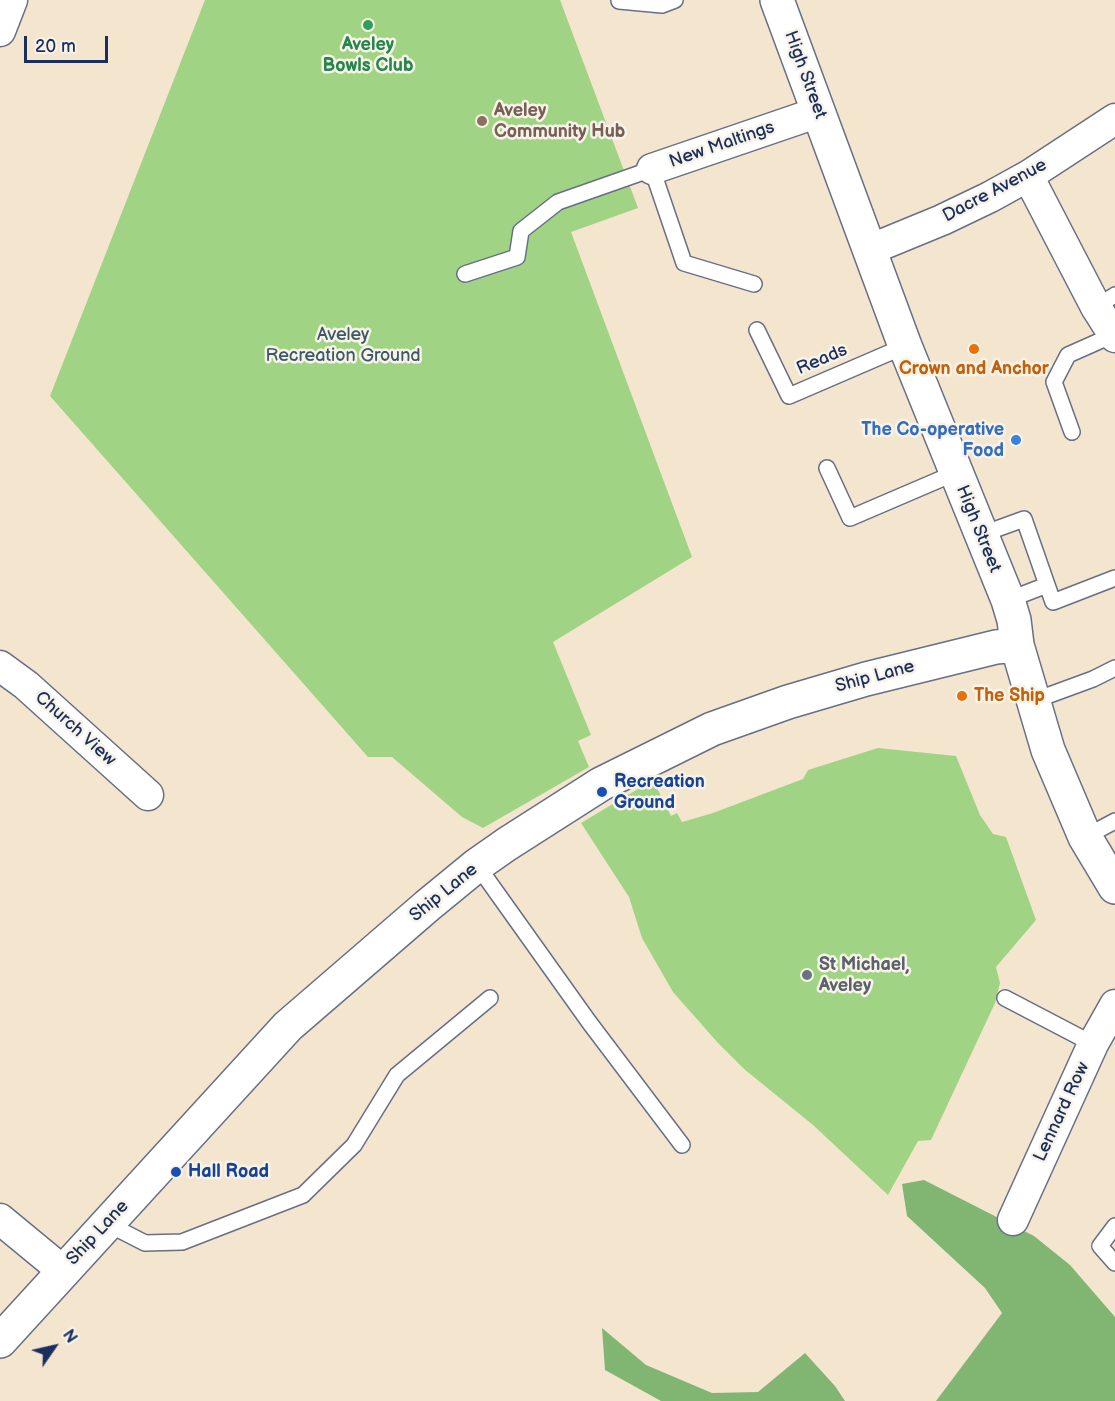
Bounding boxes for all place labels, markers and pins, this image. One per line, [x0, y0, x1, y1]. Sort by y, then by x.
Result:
marker: Aveley Bowls Club [361, 18, 375, 32]
place label: Aveley Bowls Club [323, 34, 413, 76]
place label: Aveley Community Hub [494, 100, 625, 142]
marker: Aveley Community Hub [475, 114, 489, 128]
marker: Crown and Anchor [967, 342, 981, 356]
place label: Crown and Anchor [899, 358, 1049, 380]
place label: The Co-operative Food [861, 419, 1004, 462]
marker: The Co-operative Food [1009, 433, 1023, 447]
place label: The Ship [974, 685, 1045, 707]
marker: The Ship [955, 689, 969, 703]
place label: Recreation Ground [614, 771, 705, 814]
marker: Recreation Ground [595, 785, 609, 799]
place label: St Michael, Aveley [819, 954, 910, 996]
marker: St Michael, Aveley [800, 968, 814, 982]
place label: Hall Road [188, 1161, 269, 1183]
marker: Hall Road [169, 1165, 183, 1179]

